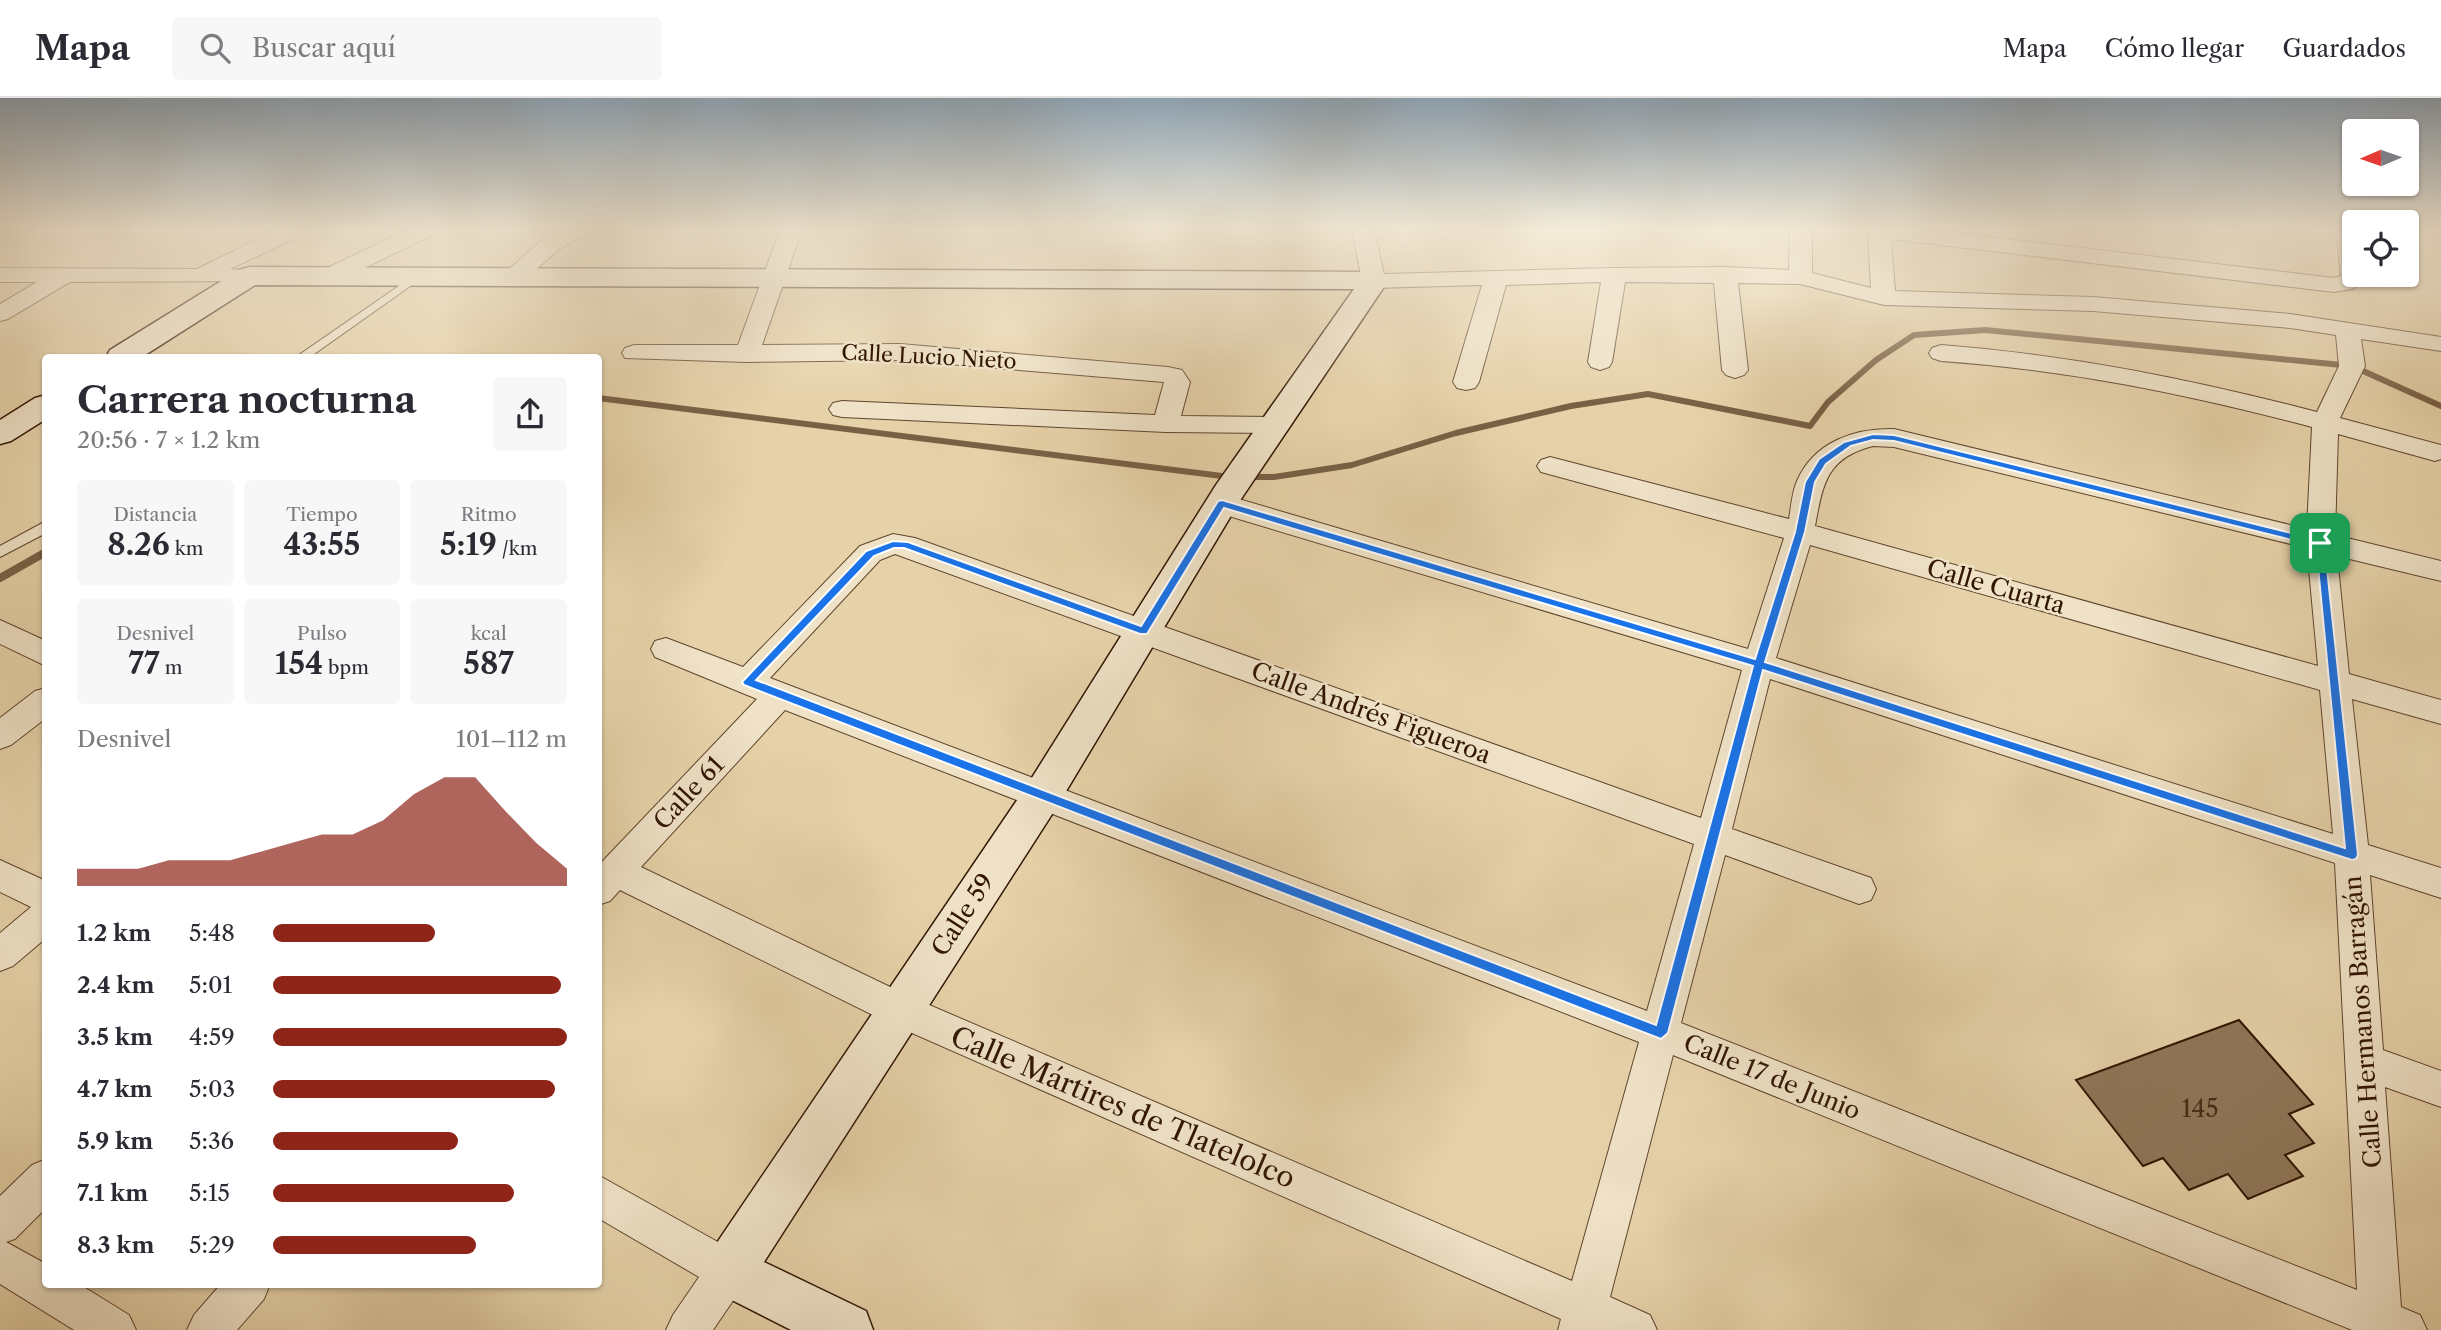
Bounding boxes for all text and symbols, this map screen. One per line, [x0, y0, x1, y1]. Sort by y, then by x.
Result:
search box [172, 17, 662, 80]
text: Mapa [35, 28, 130, 69]
icon: search [196, 29, 234, 67]
text: Buscar aquí [252, 32, 396, 64]
text: Mapa [2002, 34, 2067, 63]
text: Cómo llegar [2105, 34, 2244, 63]
text: Guardados [2282, 34, 2406, 63]
north arrow [2342, 119, 2418, 196]
map controls [2342, 119, 2419, 287]
button: locate [2342, 210, 2419, 287]
street label: Calle Lucio Nieto [841, 339, 1017, 374]
text: Carrera nocturna [77, 376, 417, 423]
button: share [493, 377, 567, 451]
text: 20:56 · 7 × 1.2 km [77, 426, 260, 454]
text: Distancia [113, 503, 197, 526]
text: Tiempo [286, 503, 358, 526]
text: Ritmo [461, 503, 517, 526]
pin [2290, 513, 2350, 573]
icon: arrive [2301, 524, 2339, 562]
text: 8.26 [107, 526, 170, 563]
text: 43:55 [284, 526, 360, 563]
text: 5:19 [440, 526, 497, 563]
text: km [170, 537, 203, 560]
text: /km [497, 537, 537, 560]
street label: Calle Cuarta [1924, 553, 2069, 620]
text: Desnivel [116, 622, 194, 645]
text: Pulso [297, 622, 347, 645]
text: kcal [471, 622, 507, 645]
text: 77 [128, 645, 160, 682]
text: 154 [275, 645, 323, 682]
text: 587 [463, 645, 514, 682]
text: m [160, 656, 182, 679]
text: bpm [323, 656, 369, 679]
street label: Calle Andrés Figueroa [1247, 656, 1495, 769]
text: Desnivel [77, 725, 171, 753]
text: 101–112 m [456, 725, 567, 753]
street label: Calle 61 [648, 750, 730, 835]
street label: Calle 59 [925, 868, 1000, 961]
street label: Calle Hermanos Barragán [2338, 875, 2387, 1169]
text: 1.2 km [77, 919, 151, 947]
text: 5:48 [189, 919, 235, 947]
text: 2.4 km [77, 971, 154, 999]
text: 5:01 [189, 971, 232, 999]
street label: Calle Mártires de Tlatelolco [946, 1019, 1300, 1195]
text: 3.5 km [77, 1023, 153, 1051]
text: 4:59 [189, 1023, 235, 1051]
street label: Calle 17 de Junio [1680, 1028, 1865, 1125]
text: 4.7 km [77, 1075, 153, 1103]
text: 5:03 [189, 1075, 235, 1103]
house number: 145 [2182, 1094, 2219, 1123]
text: 5.9 km [77, 1127, 153, 1155]
text: 5:36 [189, 1127, 234, 1155]
text: 7.1 km [77, 1179, 148, 1207]
text: 5:15 [189, 1179, 230, 1207]
text: 8.3 km [77, 1231, 154, 1259]
text: 5:29 [189, 1231, 235, 1259]

